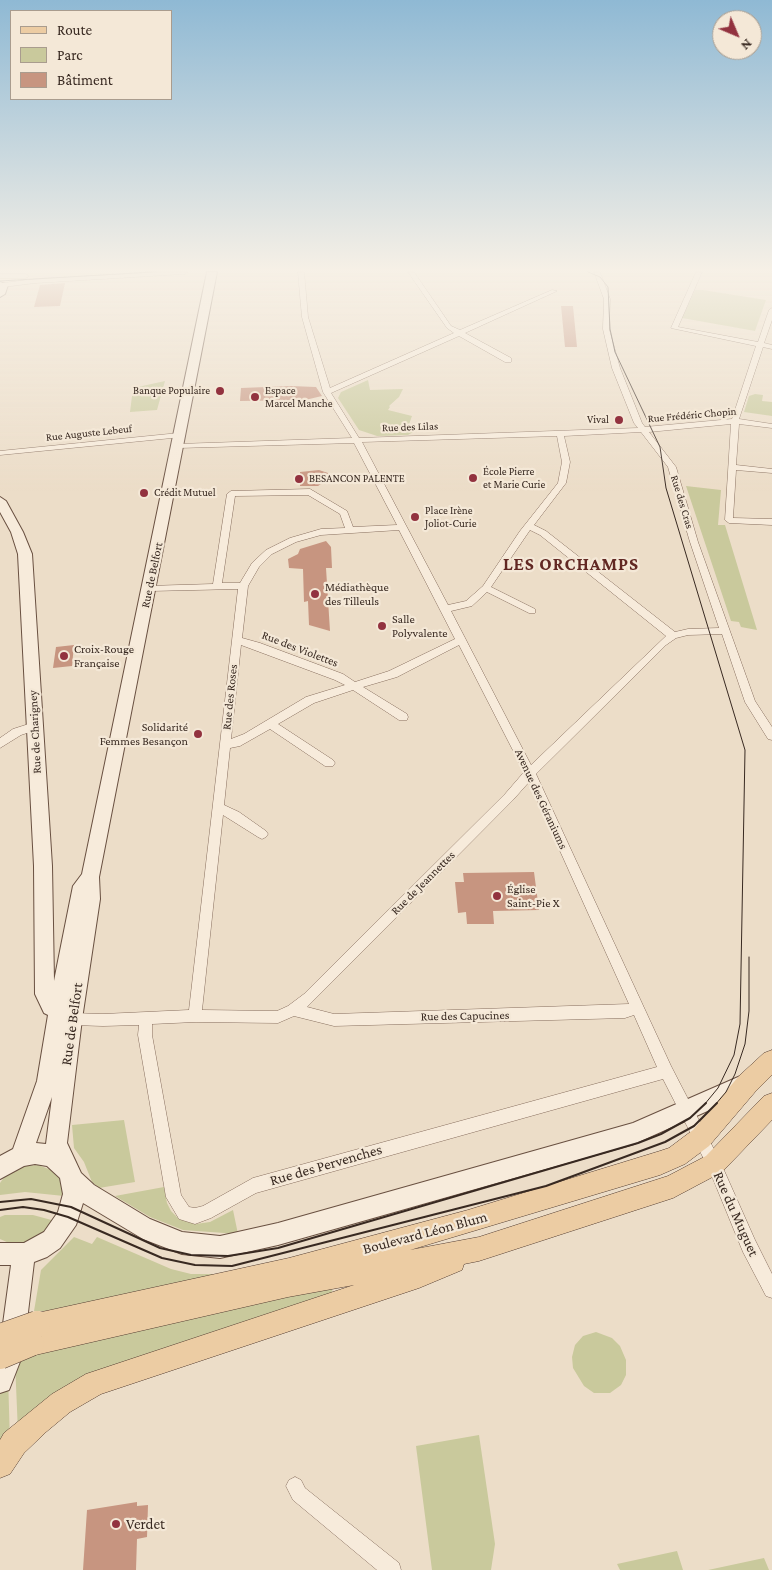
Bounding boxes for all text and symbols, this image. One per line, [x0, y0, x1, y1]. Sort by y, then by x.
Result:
legend [10, 10, 172, 100]
north arrow [712, 10, 762, 60]
text: Route [57, 22, 92, 38]
text: N [738, 36, 756, 54]
text: Parc [57, 47, 83, 63]
text: Bâtiment [57, 72, 113, 88]
place label: Banque Populaire [133, 384, 210, 398]
place label: Espace Marcel Manche [265, 384, 333, 410]
marker: Banque Populaire [214, 385, 226, 397]
marker: Espace Marcel Manche [249, 391, 261, 403]
street label: Rue Frédéric Chopin [647, 405, 737, 425]
place label: Vival [587, 413, 609, 427]
marker: Vival [613, 414, 625, 426]
street label: Rue des Lilas [382, 419, 438, 435]
street label: Rue Auguste Lebeuf [45, 422, 133, 444]
place label: École Pierre et Marie Curie [483, 465, 545, 491]
place label: BESANCON PALENTE [309, 472, 405, 486]
marker: École Pierre et Marie Curie [467, 472, 479, 484]
marker: BESANCON PALENTE [293, 473, 305, 485]
street label: Rue des Cras [668, 474, 696, 530]
place label: Crédit Mutuel [154, 486, 216, 500]
marker: Crédit Mutuel [138, 487, 150, 499]
place label: Place Irène Joliot-Curie [425, 504, 476, 530]
marker: Place Irène Joliot-Curie [409, 511, 421, 523]
street label: Rue de Belfort [138, 541, 166, 609]
district label: LES ORCHAMPS [501, 553, 641, 575]
place label: Médiathèque des Tilleuls [325, 580, 389, 608]
marker: Médiathèque des Tilleuls [309, 588, 321, 600]
place label: Salle Polyvalente [392, 612, 448, 640]
marker: Salle Polyvalente [376, 620, 388, 632]
street label: Rue des Violettes [260, 628, 340, 670]
place label: Croix-Rouge Française [74, 642, 134, 670]
marker: Croix-Rouge Française [58, 650, 70, 662]
street label: Rue des Roses [219, 663, 241, 731]
street label: Rue de Charigney [26, 690, 44, 774]
place label: Solidarité Femmes Besançon [100, 720, 188, 748]
marker: Solidarité Femmes Besançon [192, 728, 204, 740]
street label: Avenue des Géraniums [511, 747, 571, 851]
street label: Rue de Jeannettes [388, 848, 458, 918]
place label: Église Saint-Pie X [507, 882, 560, 910]
marker: Église Saint-Pie X [491, 890, 503, 902]
street label: Rue de Belfort [57, 981, 87, 1067]
street label: Rue des Capucines [421, 1008, 509, 1024]
street label: Rue des Pervenches [268, 1140, 384, 1190]
street label: Rue du Muguet [709, 1169, 763, 1259]
street label: Boulevard Léon Blum [361, 1208, 489, 1258]
place label: Verdet [126, 1515, 165, 1533]
marker: Verdet [110, 1518, 122, 1530]

